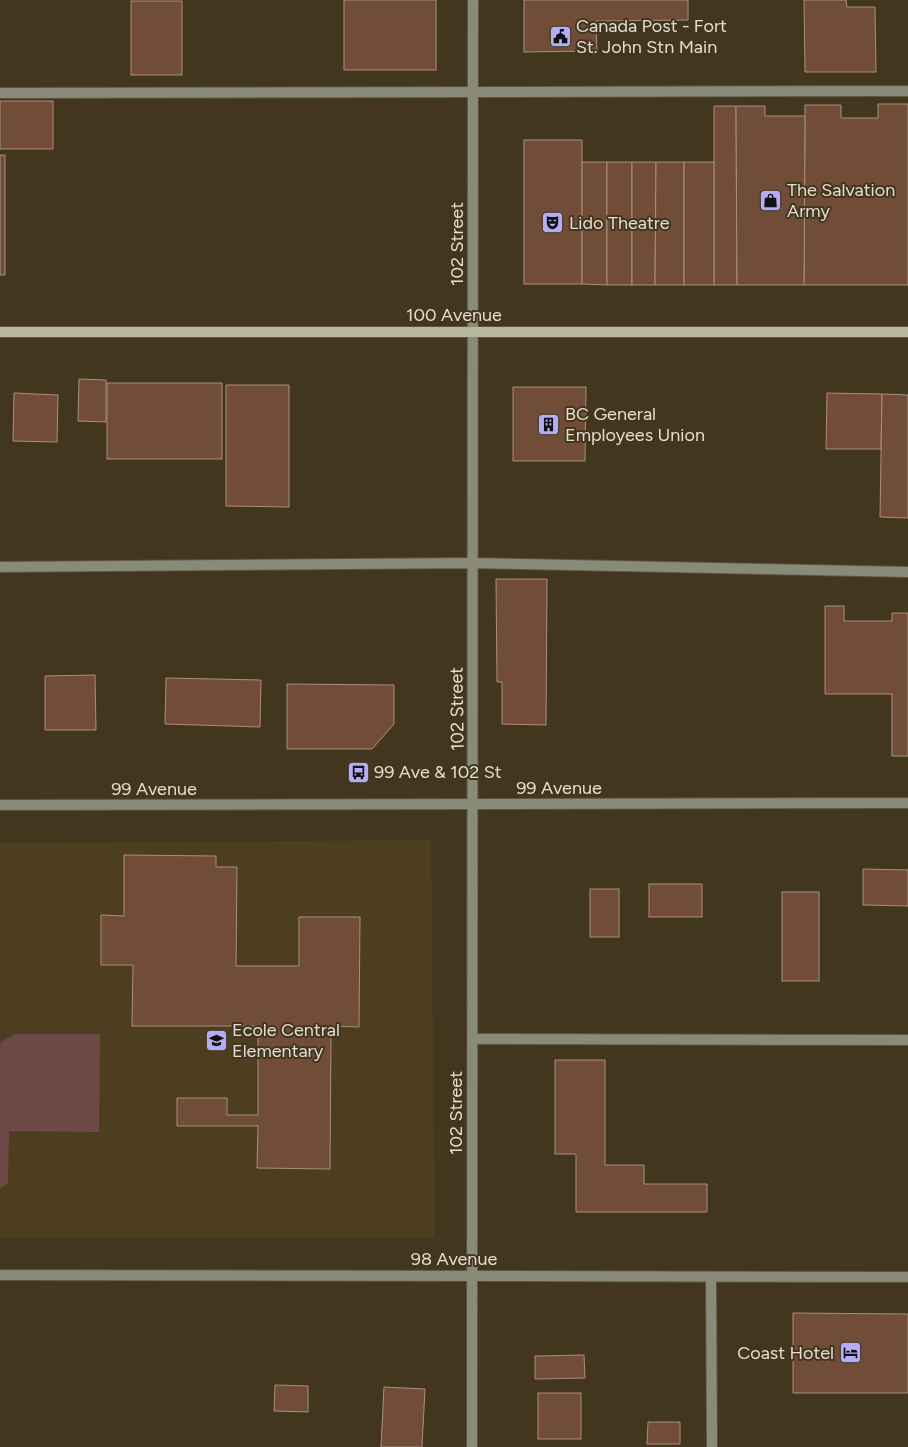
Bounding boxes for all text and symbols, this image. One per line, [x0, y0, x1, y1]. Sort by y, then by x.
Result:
place label: Canada Post - Fort St. John Stn Main [576, 15, 727, 58]
public building icon: Canada Post - Fort St. John Stn Main [548, 24, 572, 48]
place label: The Salvation Army [787, 179, 895, 222]
shop icon: The Salvation Army [759, 188, 783, 212]
street label: 102 Street [446, 202, 468, 286]
theatre icon: Lido Theatre [541, 211, 565, 235]
place label: Lido Theatre [569, 212, 670, 234]
street label: 100 Avenue [406, 304, 502, 326]
place label: BC General Employees Union [565, 403, 705, 446]
building icon: BC General Employees Union [537, 412, 561, 436]
street label: 102 Street [445, 667, 469, 751]
bus stop icon: 99 Ave & 102 St [346, 760, 370, 784]
place label: 99 Ave & 102 St [374, 761, 502, 783]
street label: 99 Avenue [516, 777, 602, 799]
street label: 99 Avenue [111, 778, 197, 800]
place label: Ecole Central Elementary [232, 1019, 340, 1062]
school or university icon: Ecole Central Elementary [204, 1028, 228, 1052]
street label: 102 Street [445, 1071, 467, 1155]
street label: 98 Avenue [411, 1248, 497, 1270]
hotel icon: Coast Hotel [838, 1341, 862, 1365]
place label: Coast Hotel [737, 1342, 834, 1364]

